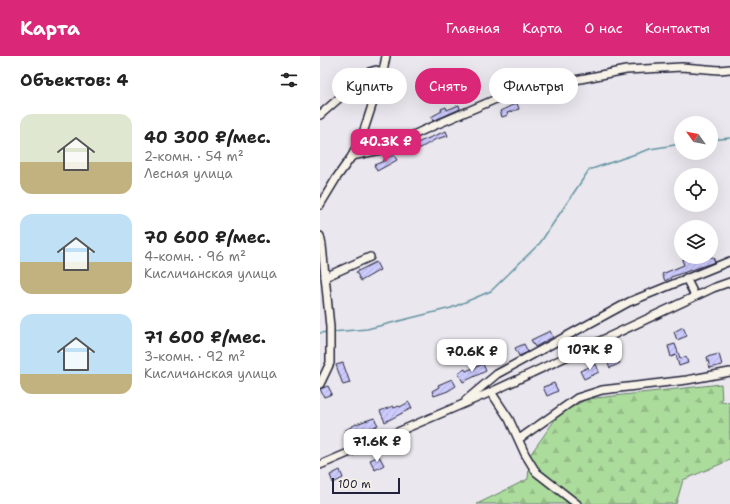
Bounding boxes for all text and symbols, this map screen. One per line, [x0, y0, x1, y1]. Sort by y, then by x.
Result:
text: Карта [20, 16, 80, 41]
text: Главная [446, 19, 500, 37]
text: Карта [522, 19, 562, 37]
text: О нас [584, 19, 623, 37]
text: Контакты [645, 19, 710, 37]
chip: Купить [332, 68, 407, 104]
chip: Снять [415, 68, 481, 104]
chip: Фильтры [489, 68, 578, 104]
text: Объектов: 4 [20, 69, 129, 91]
icon: filters [278, 69, 300, 91]
north arrow [674, 116, 718, 160]
map controls [674, 116, 718, 264]
text: 40 300 ₽/мес. [144, 126, 271, 148]
pin: 40.3K ₽ [349, 129, 423, 163]
icon: home [52, 130, 100, 178]
text: 40.3K ₽ [360, 133, 412, 150]
text: 2-комн. · 54 m² [144, 148, 244, 165]
text: Лесная улица [144, 165, 233, 182]
button: locate [674, 168, 718, 212]
button: layers [674, 220, 718, 264]
text: 70 600 ₽/мес. [144, 226, 271, 248]
icon: home [52, 230, 100, 278]
text: 4-комн. · 96 m² [144, 248, 246, 265]
text: Кисличанская улица [144, 265, 277, 282]
text: 71 600 ₽/мес. [144, 326, 266, 348]
icon: home [52, 330, 100, 378]
pin: 107K ₽ [557, 337, 623, 371]
pin: 70.6K ₽ [435, 339, 509, 373]
text: 107K ₽ [567, 341, 613, 358]
text: 70.6K ₽ [446, 343, 498, 360]
text: 3-комн. · 92 m² [144, 348, 245, 365]
text: Кисличанская улица [144, 365, 277, 382]
pin: 71.6K ₽ [340, 429, 414, 463]
text: 71.6K ₽ [353, 433, 401, 450]
scale bar [332, 476, 400, 495]
text: 100 m [338, 477, 371, 492]

